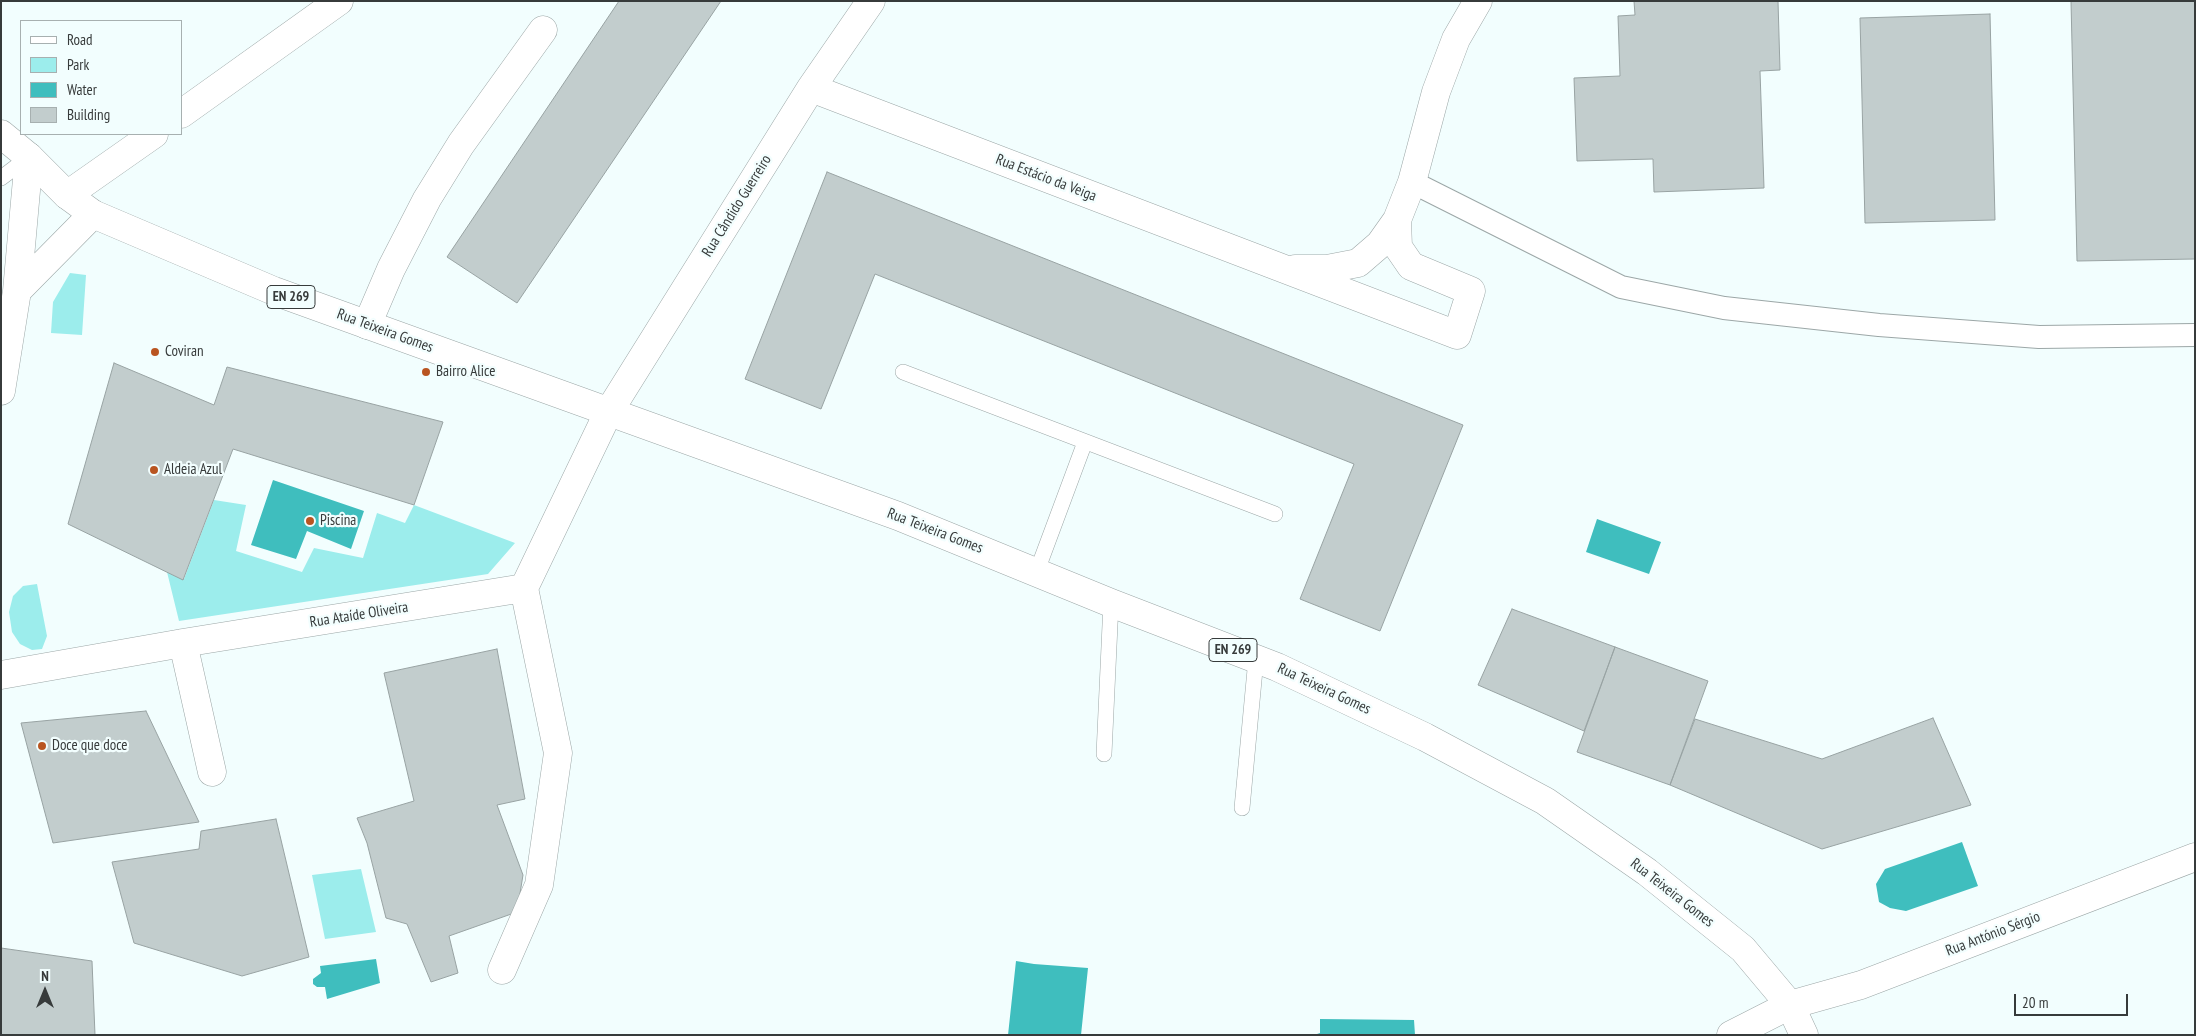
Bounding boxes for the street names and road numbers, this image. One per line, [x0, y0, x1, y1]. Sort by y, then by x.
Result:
street label: Rua Estácio da Veiga [993, 150, 1099, 206]
street label: Rua Cândido Guerreiro [698, 152, 776, 260]
road number: EN 269 [267, 286, 315, 308]
street label: Rua Teixeira Gomes [334, 305, 436, 357]
street label: Rua Teixeira Gomes [885, 504, 985, 558]
street label: Rua Ataíde Oliveira [309, 598, 409, 632]
road number: EN 269 [1209, 638, 1257, 662]
street label: Rua Teixeira Gomes [1274, 659, 1374, 719]
street label: Rua Teixeira Gomes [1627, 855, 1717, 931]
street label: Rua António Sérgio [1943, 908, 2043, 960]

